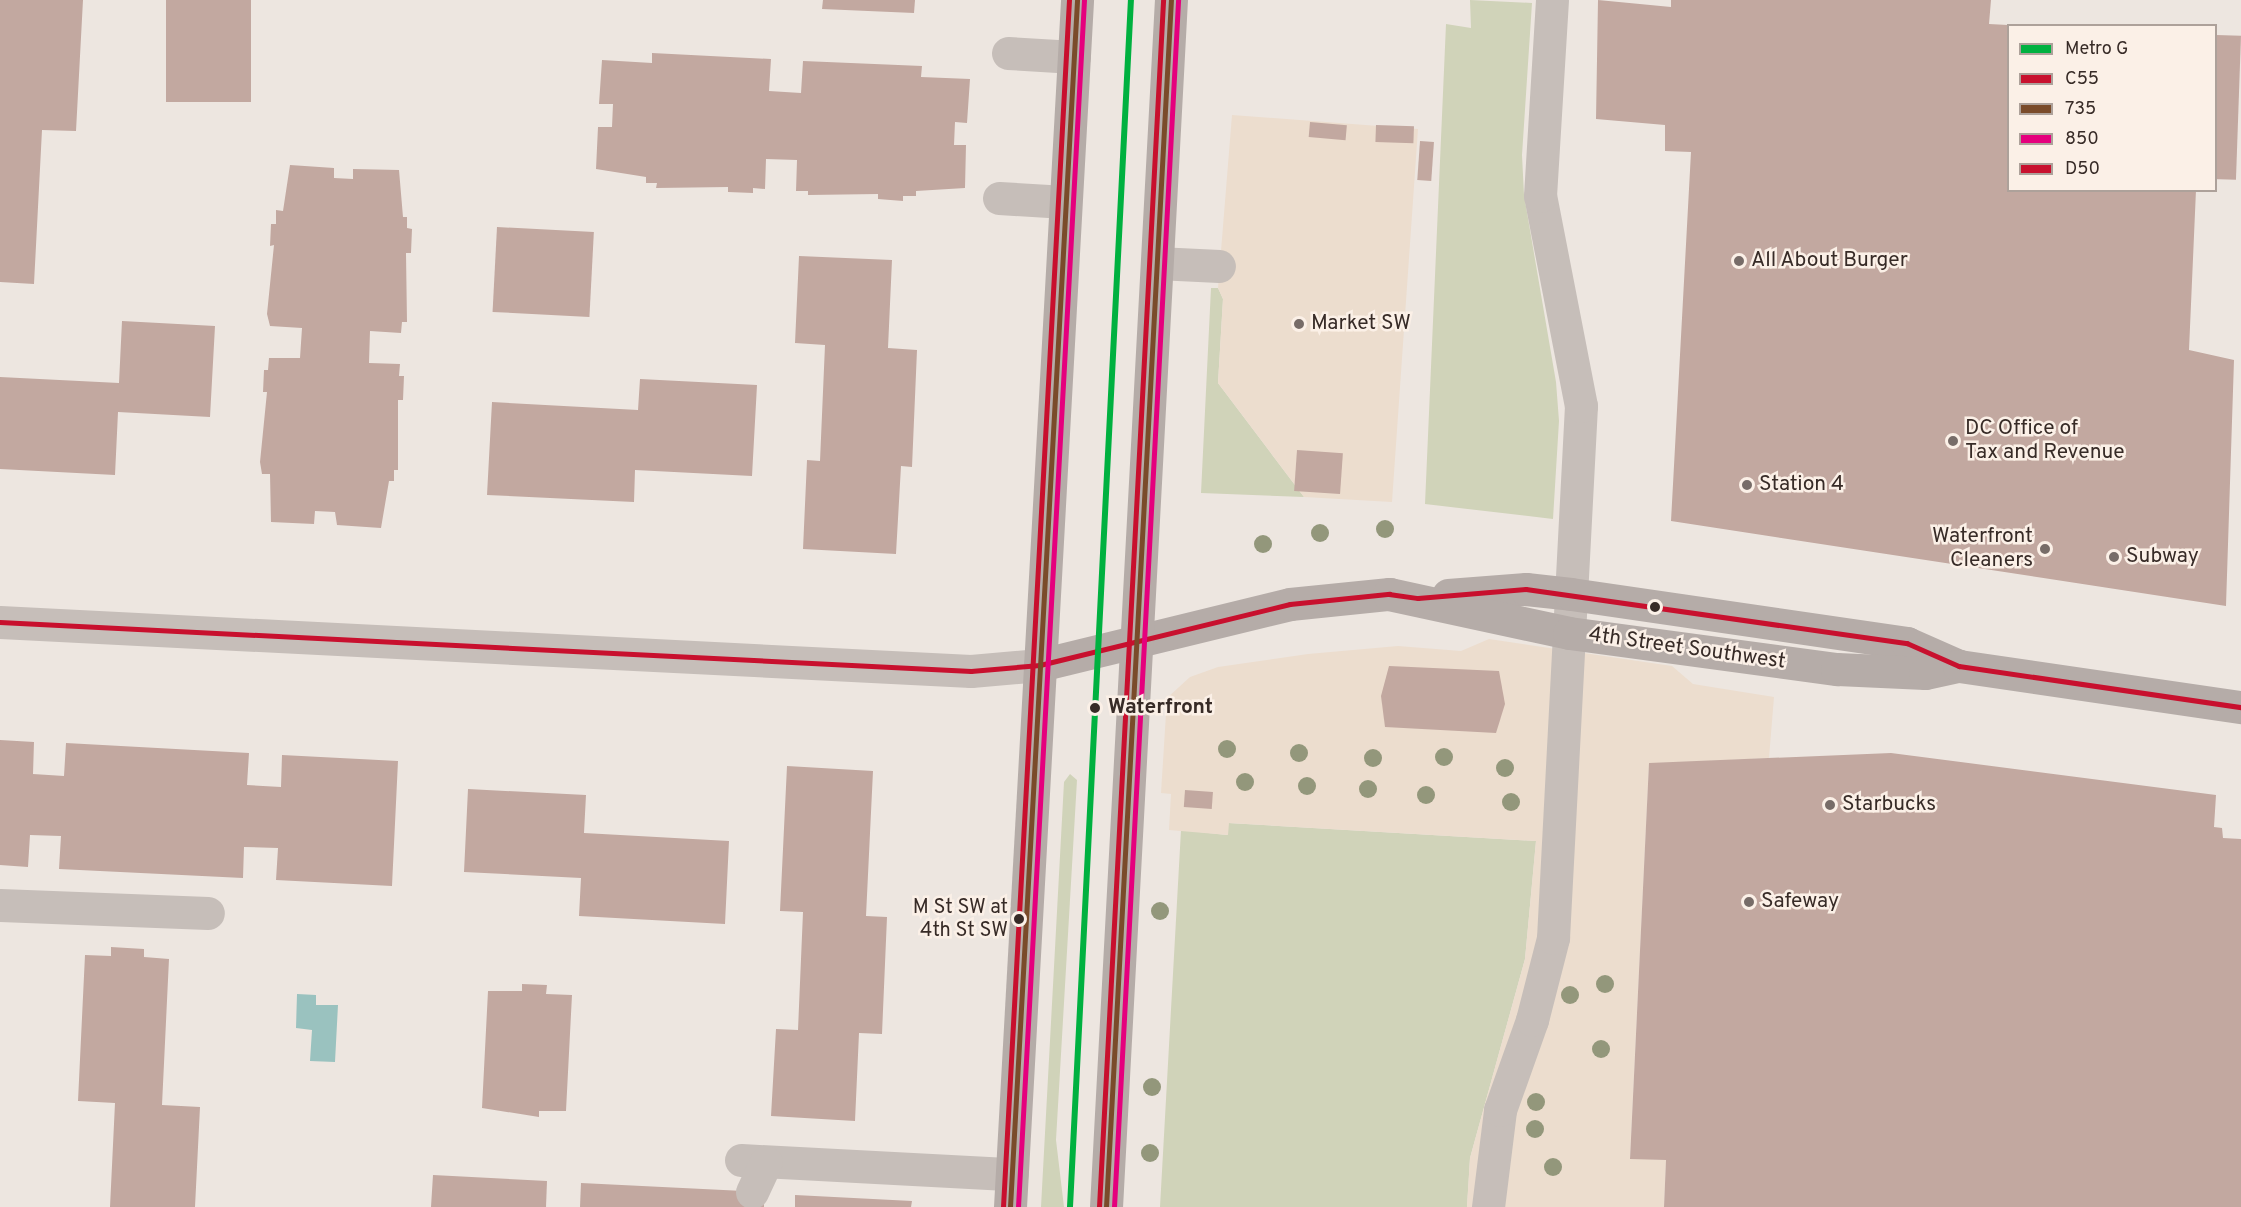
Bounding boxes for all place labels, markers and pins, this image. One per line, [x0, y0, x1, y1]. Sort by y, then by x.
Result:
place label: All About Burger [1751, 248, 1909, 274]
marker: All About Burger [1732, 254, 1746, 268]
place label: Market SW [1311, 311, 1411, 337]
marker: Market SW [1292, 317, 1306, 331]
place label: DC Office of Tax and Revenue [1965, 416, 2125, 466]
marker: DC Office of Tax and Revenue [1946, 434, 1960, 448]
place label: Station 4 [1759, 472, 1844, 498]
marker: Station 4 [1740, 478, 1754, 492]
place label: Waterfront Cleaners [1932, 524, 2033, 574]
marker: Waterfront Cleaners [2038, 542, 2052, 556]
place label: Subway [2126, 544, 2199, 570]
marker: Subway [2107, 550, 2121, 564]
unlabelled marker [1649, 601, 1661, 613]
place label: Waterfront [1108, 695, 1213, 721]
marker: Waterfront [1086, 699, 1104, 717]
place label: Starbucks [1842, 792, 1936, 818]
marker: Starbucks [1823, 798, 1837, 812]
place label: Safeway [1761, 889, 1839, 915]
marker: Safeway [1742, 895, 1756, 909]
place label: M St SW at 4th St SW [912, 896, 1008, 943]
marker: M St SW at 4th St SW [1013, 913, 1025, 925]

